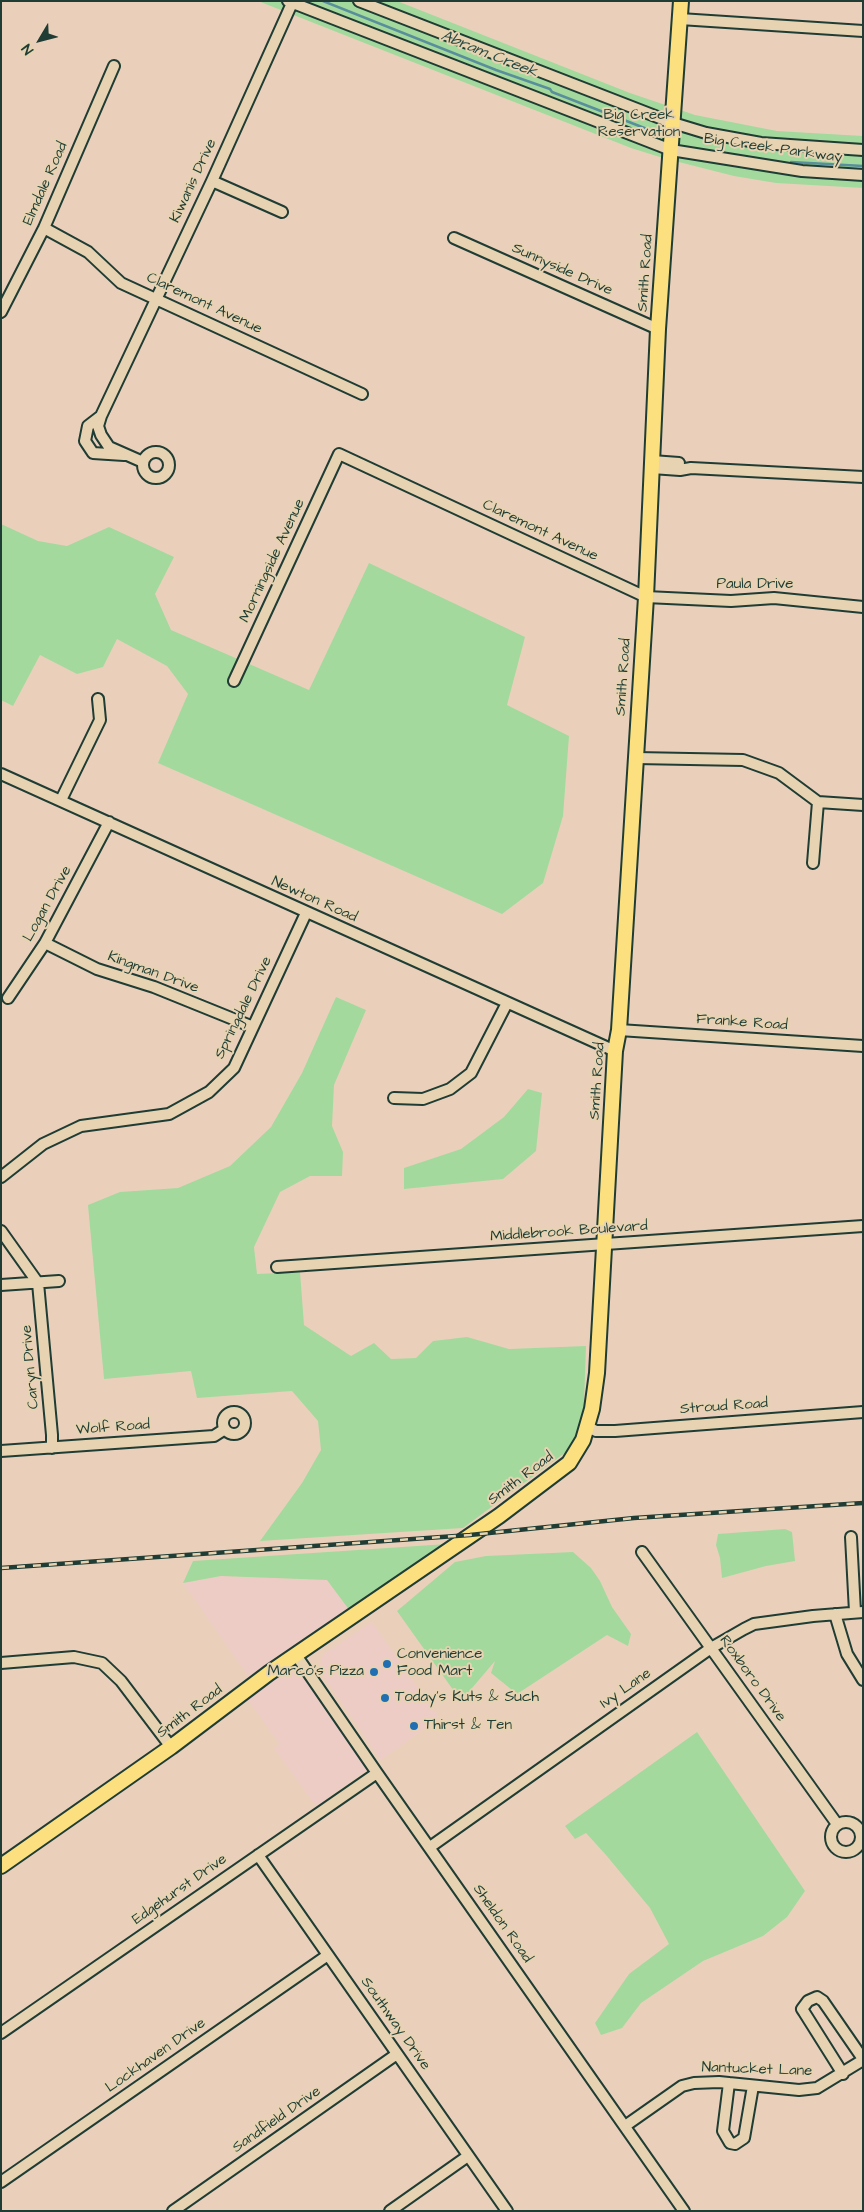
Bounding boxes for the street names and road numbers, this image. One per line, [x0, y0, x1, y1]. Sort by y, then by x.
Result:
street label: Big Creek Parkway [703, 130, 843, 168]
street label: Kiwanis Drive [167, 136, 221, 226]
street label: Elmdale Road [20, 140, 72, 228]
street label: Smith Road [634, 234, 658, 312]
street label: Sunnyside Drive [509, 240, 615, 300]
street label: Claremont Avenue [143, 269, 265, 339]
street label: Morningside Avenue [236, 496, 310, 626]
street label: Claremont Avenue [479, 496, 601, 566]
street label: Paula Drive [717, 576, 793, 594]
street label: Smith Road [612, 638, 636, 716]
street label: Logan Drive [20, 863, 76, 945]
street label: Newton Road [268, 873, 360, 927]
street label: Kingman Drive [105, 948, 201, 998]
street label: Springdale Drive [211, 954, 277, 1062]
street label: Franke Road [696, 1011, 788, 1035]
street label: Smith Road [586, 1042, 610, 1120]
street label: Middlebrook Boulevard [490, 1218, 648, 1246]
street label: Caryn Drive [18, 1324, 44, 1410]
street label: Stroud Road [679, 1395, 769, 1419]
street label: Wolf Road [75, 1416, 151, 1440]
street label: Smith Road [485, 1448, 557, 1510]
street label: Roxboro Drive [715, 1632, 789, 1726]
street label: Ivy Lane [597, 1665, 655, 1713]
street label: Smith Road [154, 1681, 226, 1743]
street label: Edgehurst Drive [129, 1851, 231, 1929]
street label: Sheldon Road [468, 1881, 536, 1967]
street label: Southway Drive [356, 1974, 434, 2074]
street label: Lockhaven Drive [102, 2015, 210, 2097]
street label: Nantucket Lane [701, 2059, 813, 2081]
street label: Sandfield Drive [229, 2083, 325, 2157]

